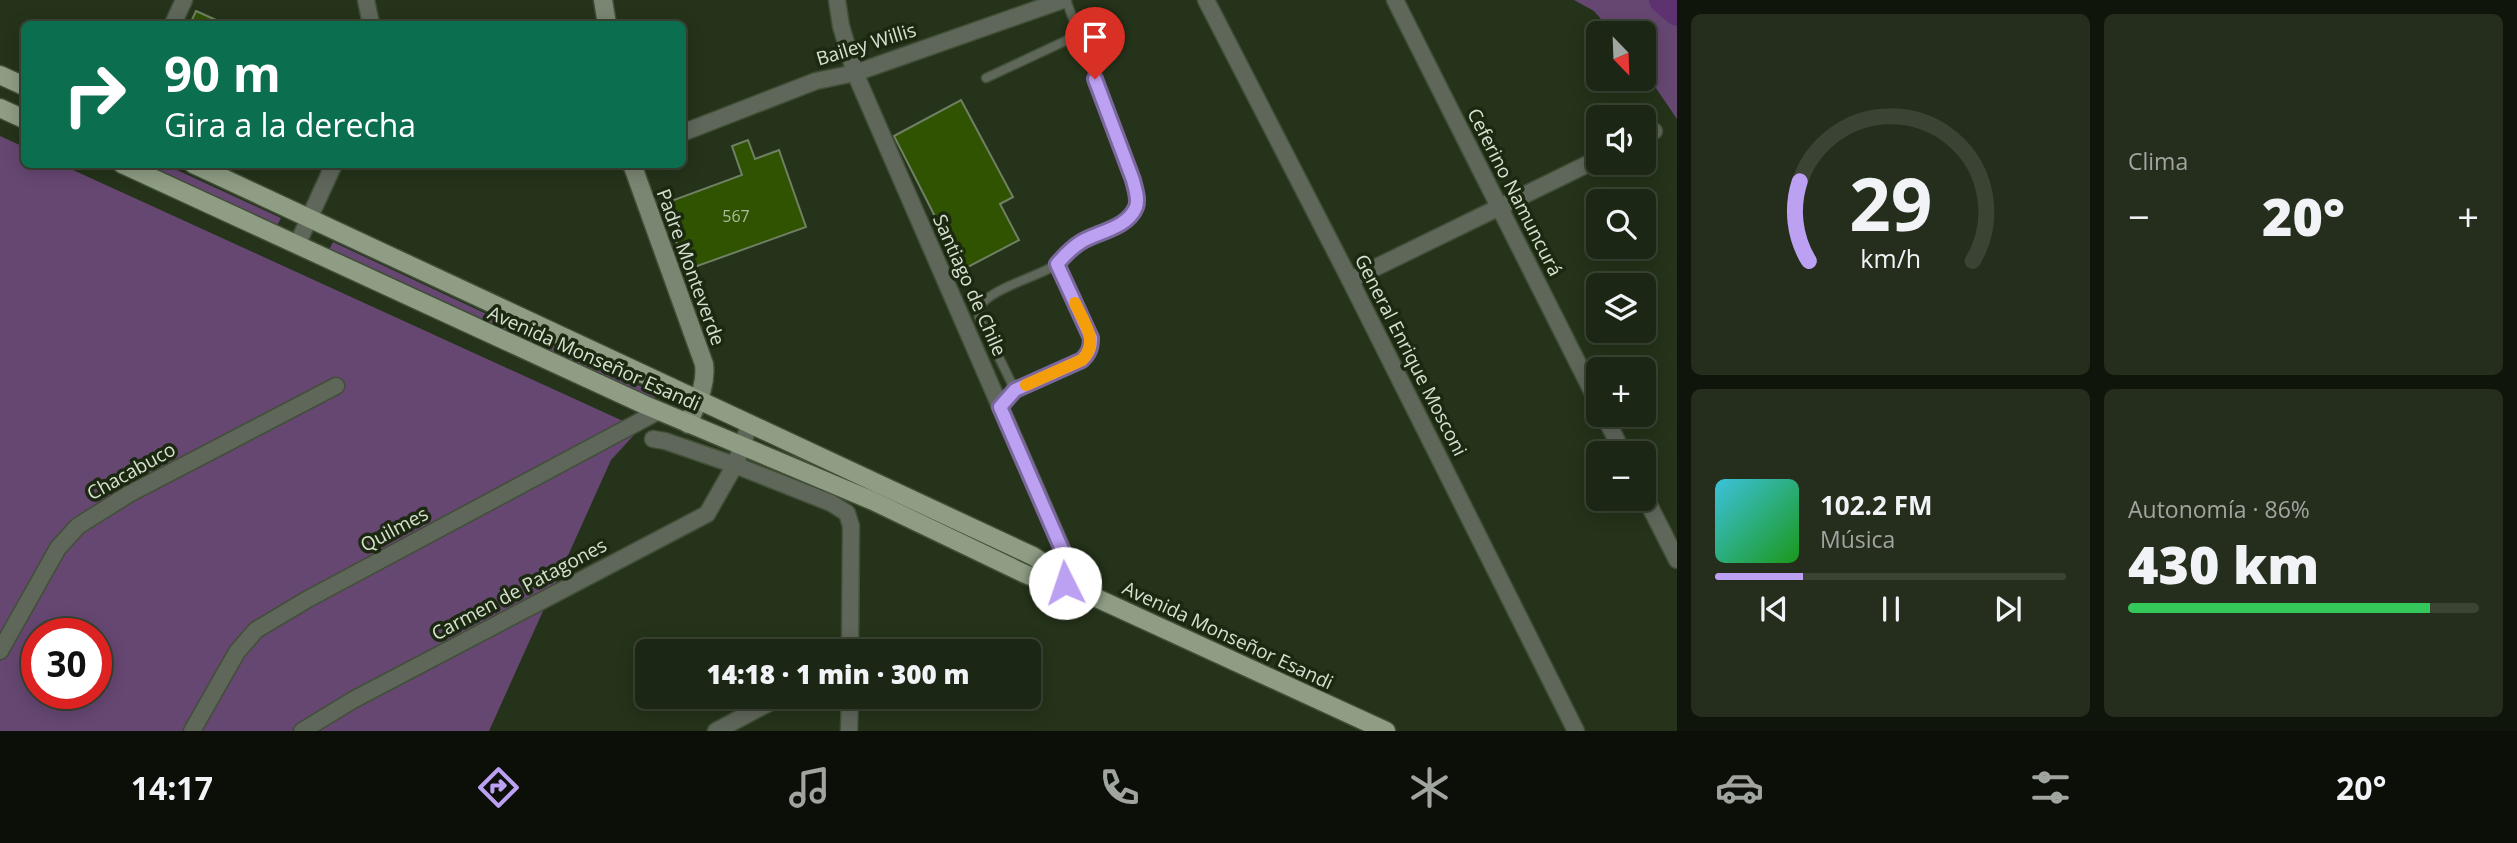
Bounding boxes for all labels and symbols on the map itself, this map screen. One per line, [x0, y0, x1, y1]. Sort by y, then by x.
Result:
pin [1065, 7, 1125, 79]
street label: Bailey Willis [813, 16, 919, 72]
north arrow [1586, 21, 1656, 91]
street label: Ceferino Namuncurá [1461, 104, 1569, 280]
street label: Padre Monteverde [651, 185, 731, 349]
house number: 567 [722, 205, 750, 227]
street label: Santiago de Chile [927, 210, 1013, 360]
street label: General Enrique Mosconi [1349, 250, 1473, 460]
street label: Avenida Monseñor Esandi [484, 299, 704, 417]
street label: Chacabuco [82, 436, 180, 506]
street label: Quilmes [356, 500, 432, 558]
street label: Carmen de Patagones [427, 532, 611, 646]
position arrow [1028, 546, 1102, 620]
street label: Avenida Monseñor Esandi [1118, 575, 1338, 695]
speed limit sign: 30 [21, 618, 112, 709]

